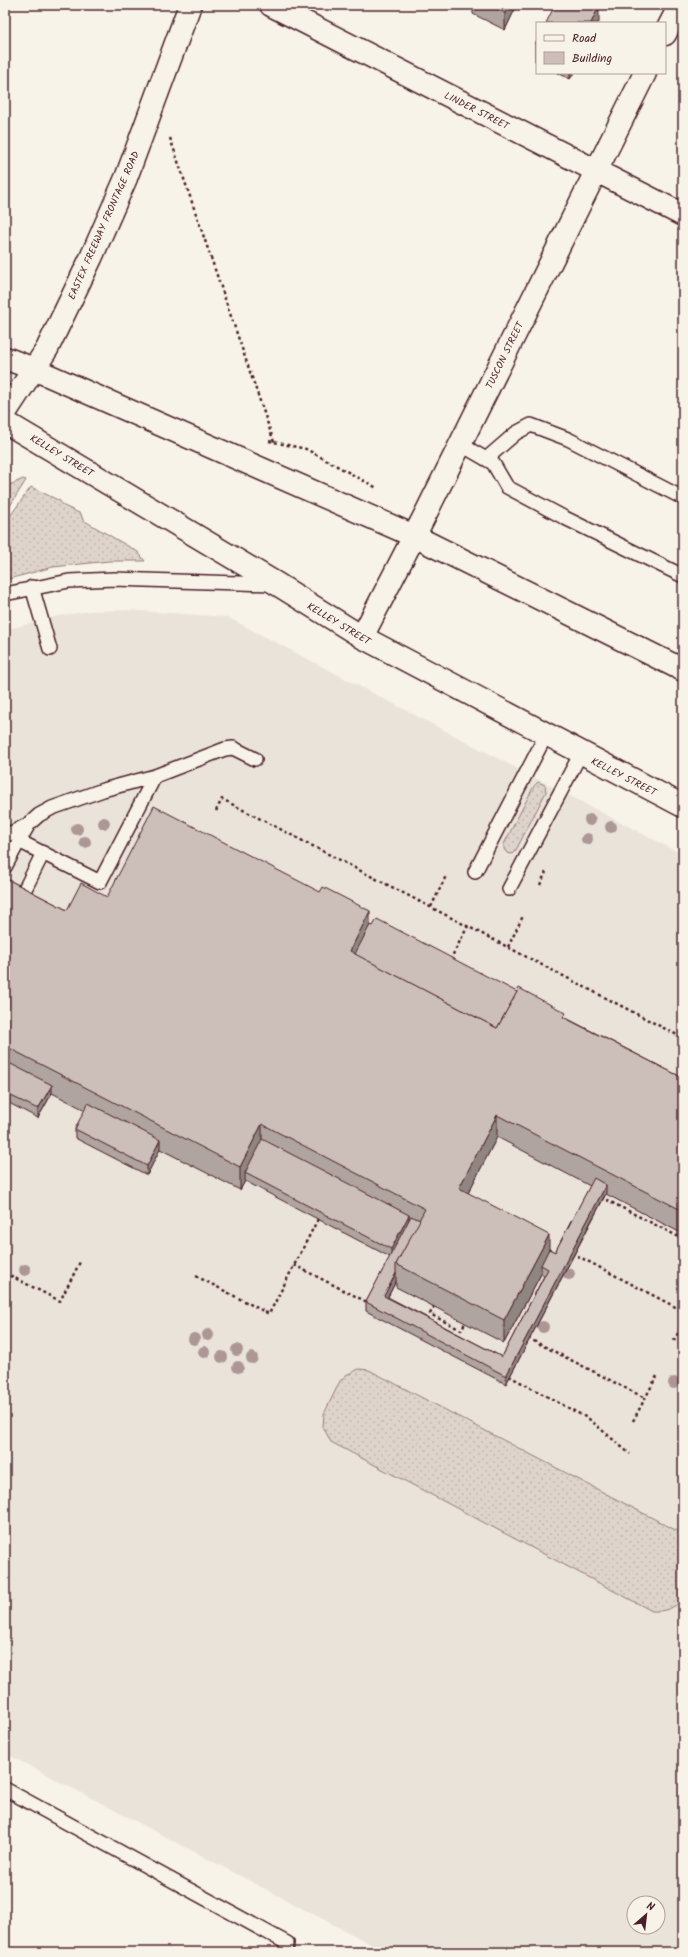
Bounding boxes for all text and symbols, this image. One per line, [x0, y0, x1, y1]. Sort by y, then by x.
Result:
legend [536, 22, 666, 74]
text: Road [572, 29, 597, 48]
text: Building [572, 49, 612, 68]
street label: LINDER STREET [441, 88, 513, 135]
street label: EASTEX FREEWAY FRONTAGE ROAD [64, 148, 144, 302]
street label: TUSCON STREET [482, 318, 529, 392]
street label: KELLEY STREET [27, 430, 98, 482]
street label: KELLEY STREET [304, 598, 375, 650]
street label: KELLEY STREET [588, 753, 661, 801]
north arrow [626, 1895, 666, 1935]
text: N [643, 1897, 658, 1917]

